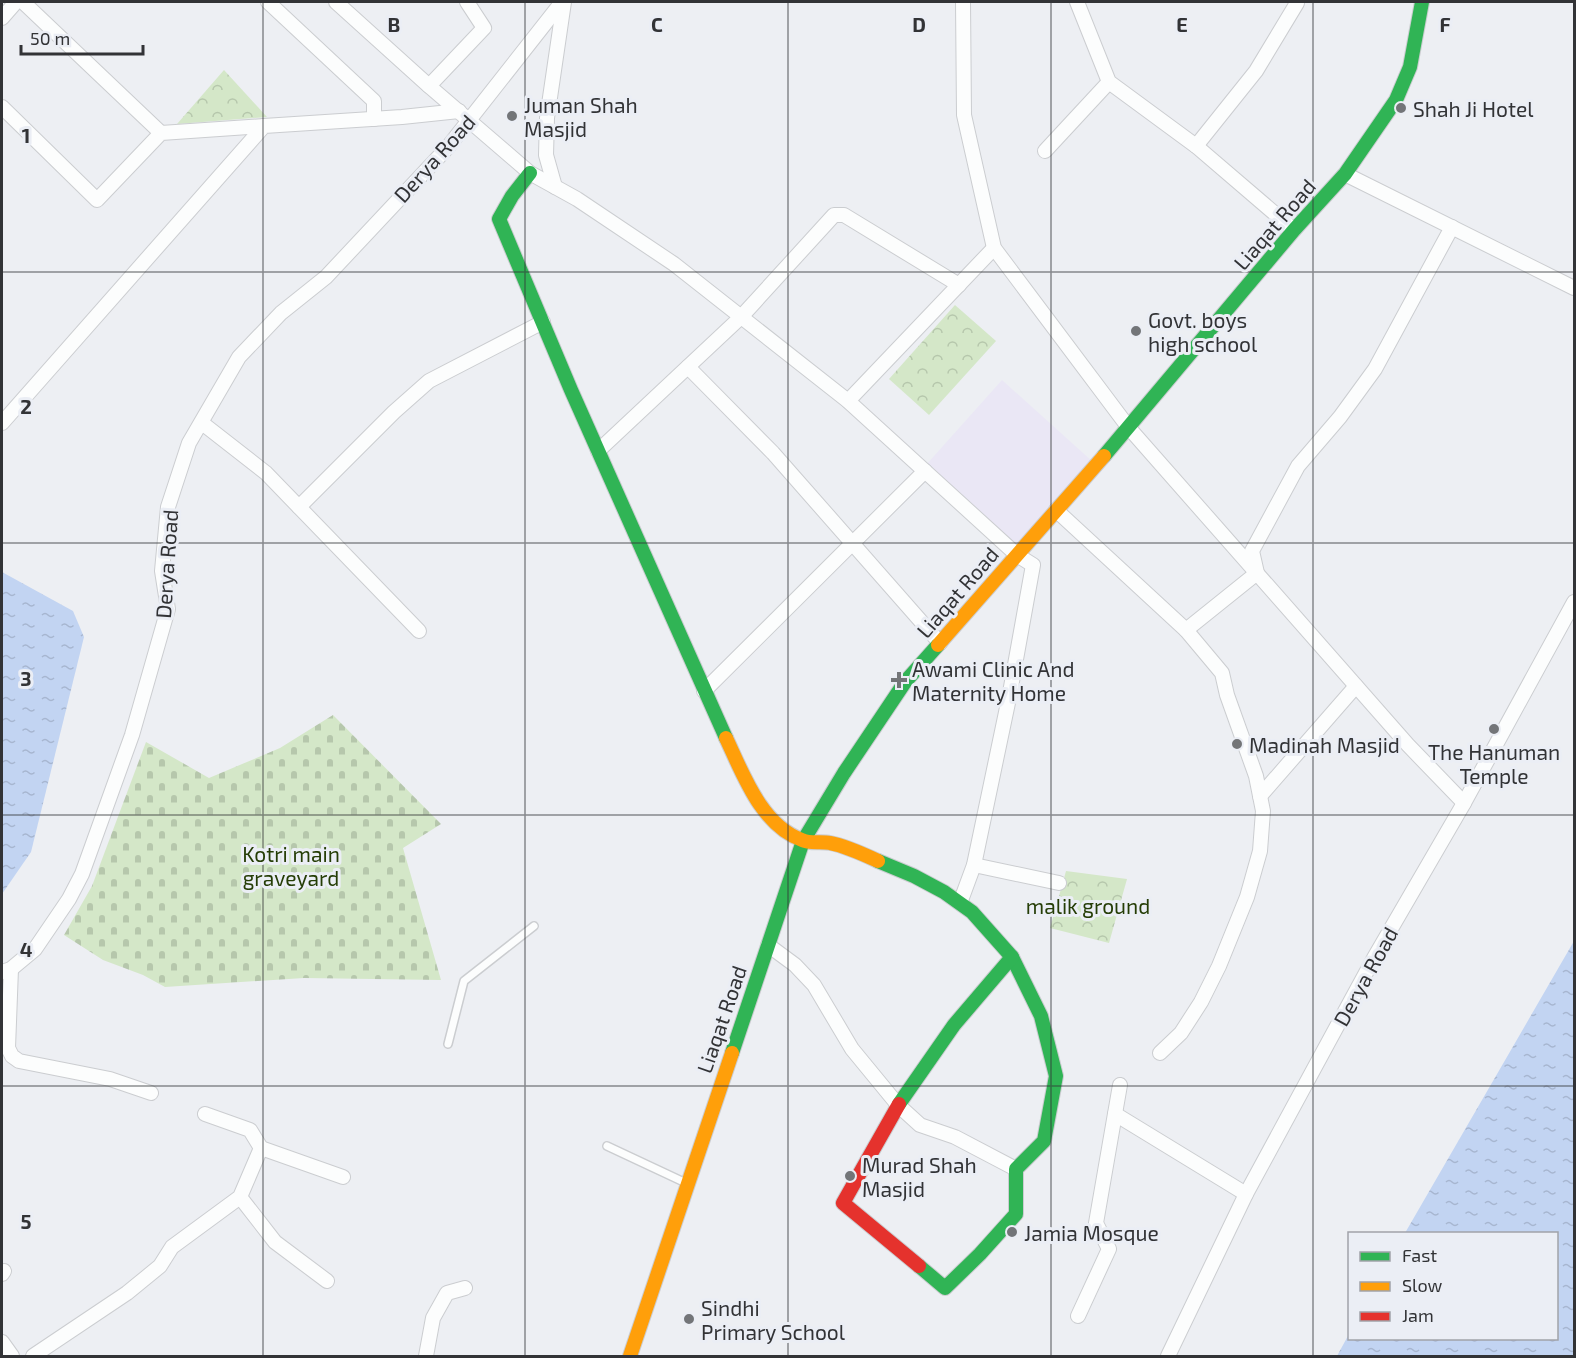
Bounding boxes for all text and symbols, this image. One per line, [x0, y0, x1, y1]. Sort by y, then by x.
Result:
text: B [388, 12, 400, 36]
text: C [651, 12, 663, 36]
text: D [912, 12, 926, 36]
text: E [1176, 12, 1188, 36]
text: F [1439, 12, 1451, 36]
scale bar [21, 18, 142, 56]
text: 50 m [30, 27, 70, 49]
place label: Juman Shah Masjid [524, 92, 638, 142]
place label: Shah Ji Hotel [1413, 96, 1534, 121]
marker: Shah Ji Hotel [1394, 101, 1408, 115]
street label: Derya Road [388, 109, 480, 207]
marker: Juman Shah Masjid [505, 109, 519, 123]
text: 1 [22, 123, 30, 147]
street label: Liaqat Road [1228, 174, 1320, 274]
place label: Govt. boys high school [1148, 307, 1258, 356]
marker: Govt. boys high school [1129, 324, 1143, 338]
text: 2 [20, 394, 32, 418]
street label: Derya Road [150, 509, 182, 619]
street label: Liaqat Road [911, 542, 1003, 642]
place label: Awami Clinic And Maternity Home [912, 656, 1074, 705]
text: 3 [20, 666, 32, 690]
marker: Awami Clinic And Maternity Home [890, 671, 908, 689]
marker: The Hanuman Temple [1487, 722, 1501, 736]
place label: Madinah Masjid [1249, 732, 1400, 758]
marker: Madinah Masjid [1230, 737, 1244, 751]
place label: The Hanuman Temple [1428, 739, 1560, 788]
park label: Kotri main graveyard [242, 841, 340, 890]
park label: malik ground [1026, 893, 1150, 918]
street label: Derya Road [1328, 922, 1402, 1030]
text: 4 [20, 937, 33, 961]
street label: Liaqat Road [691, 962, 751, 1076]
place label: Murad Shah Masjid [862, 1152, 977, 1202]
marker: Murad Shah Masjid [843, 1169, 857, 1183]
text: 5 [20, 1209, 32, 1233]
place label: Jamia Mosque [1024, 1220, 1159, 1245]
marker: Jamia Mosque [1005, 1225, 1019, 1239]
legend [1348, 1232, 1558, 1340]
text: Fast [1402, 1244, 1437, 1266]
text: Slow [1402, 1274, 1443, 1296]
place label: Sindhi Primary School [701, 1295, 846, 1344]
text: Jam [1402, 1304, 1434, 1326]
marker: Sindhi Primary School [682, 1312, 696, 1326]

